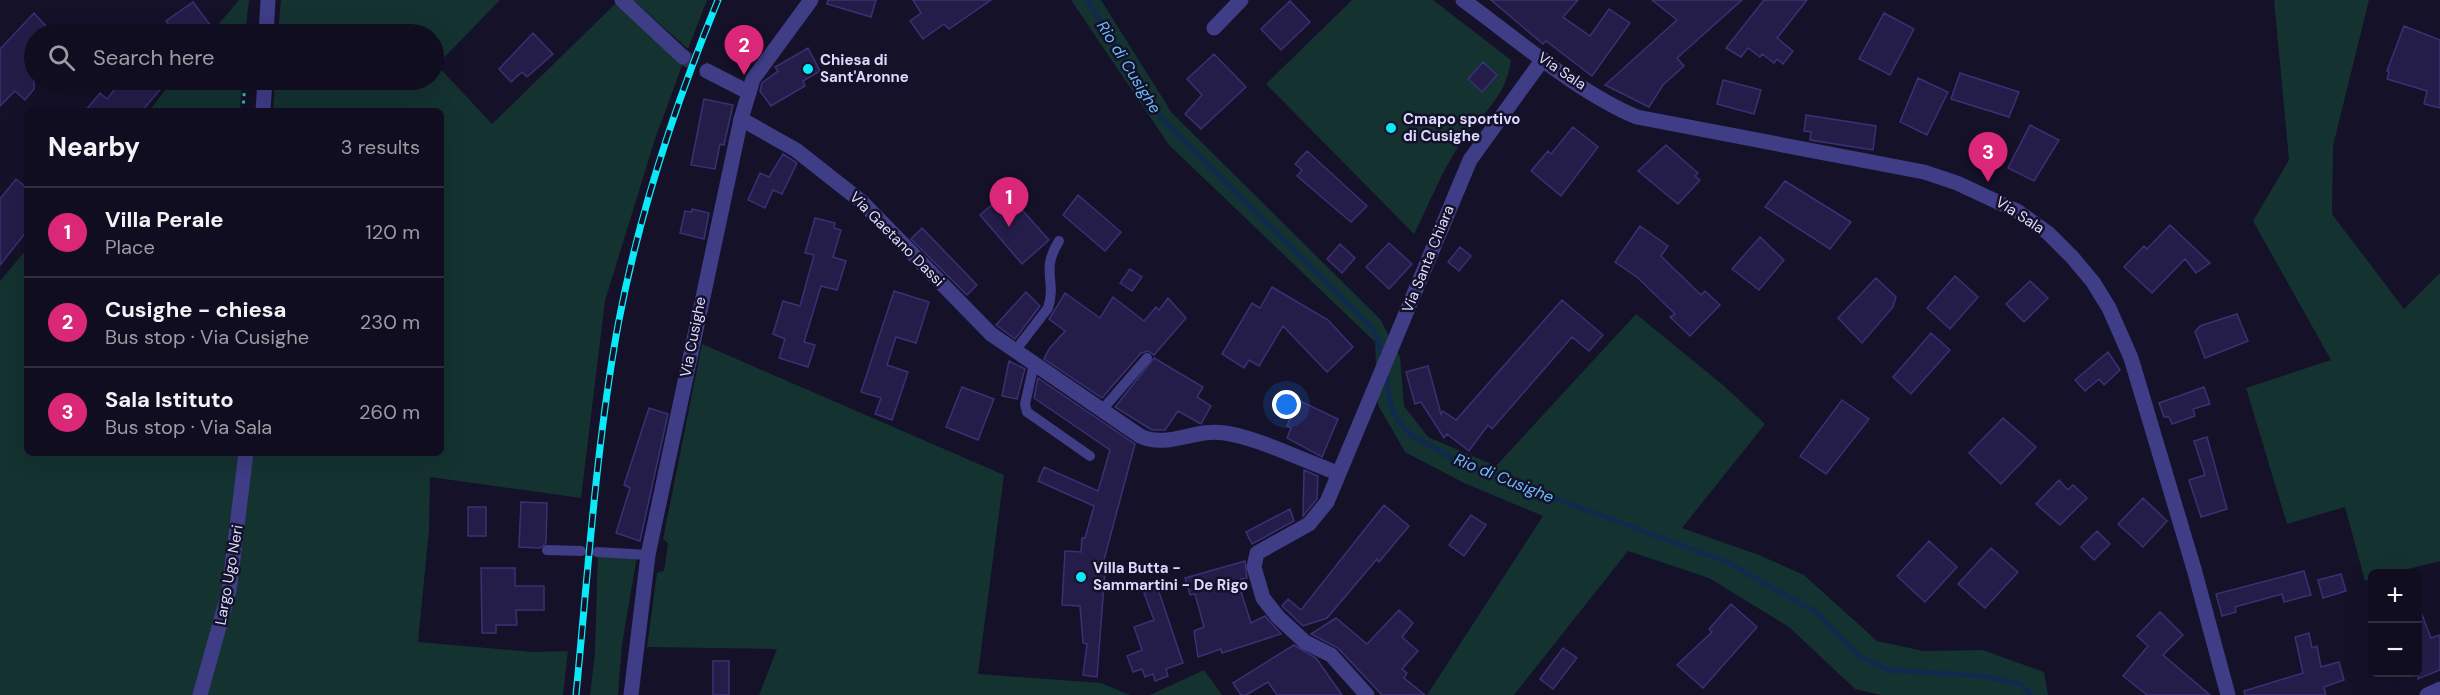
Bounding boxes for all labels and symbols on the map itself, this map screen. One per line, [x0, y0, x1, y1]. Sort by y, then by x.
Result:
water label: Rio di Cusighe [1092, 17, 1166, 117]
pin: 2 [724, 26, 764, 75]
street label: Via Sala [1534, 48, 1590, 94]
place label: Chiesa di Sant'Aronne [820, 50, 909, 87]
marker: Chiesa di Sant'Aronne [801, 62, 815, 76]
place label: Cmapo sportivo di Cusighe [1403, 109, 1520, 146]
marker: Cmapo sportivo di Cusighe [1384, 121, 1398, 135]
pin: 3 [1968, 132, 2008, 182]
pin: 1 [990, 178, 1028, 227]
street label: Via Gaetano Dassi [845, 187, 949, 291]
street label: Via Sala [1992, 192, 2048, 238]
street label: Via Santa Chiara [1397, 202, 1459, 316]
street label: Via Cusighe [675, 295, 711, 379]
your location [1272, 390, 1301, 419]
water label: Rio di Cusighe [1451, 448, 1557, 508]
street label: Largo Ugo Neri [210, 523, 248, 627]
place label: Villa Butta - Sammartini - De Rigo [1093, 558, 1248, 595]
marker: Villa Butta - Sammartini - De Rigo [1074, 570, 1088, 584]

